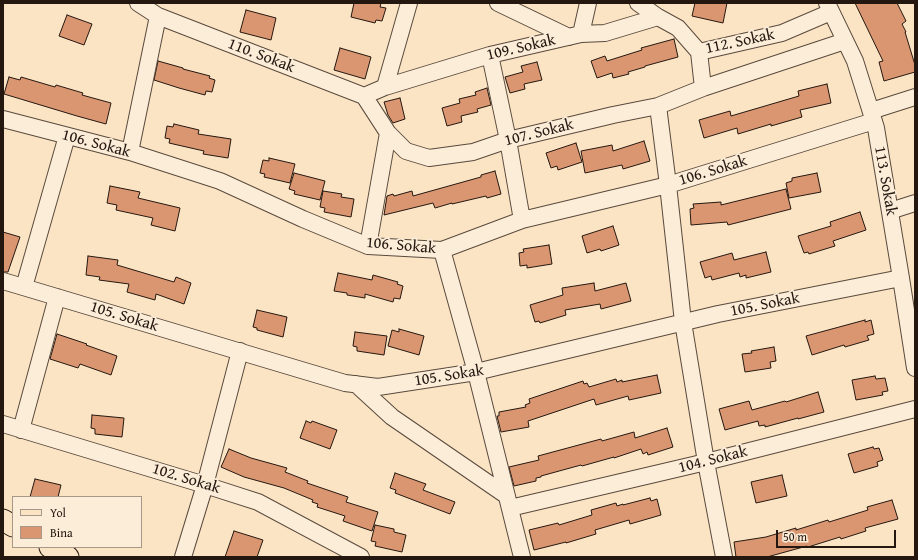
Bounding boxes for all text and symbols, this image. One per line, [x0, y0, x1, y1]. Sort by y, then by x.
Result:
street label: 112. Sokak [704, 25, 776, 59]
street label: 109. Sokak [485, 31, 557, 65]
street label: 110. Sokak [225, 34, 297, 78]
street label: 107. Sokak [503, 115, 575, 151]
street label: 106. Sokak [60, 126, 132, 162]
street label: 113. Sokak [869, 145, 901, 217]
street label: 106. Sokak [677, 152, 749, 190]
street label: 106. Sokak [365, 233, 437, 259]
street label: 105. Sokak [729, 289, 801, 321]
street label: 105. Sokak [88, 298, 160, 336]
street label: 105. Sokak [413, 361, 485, 391]
street label: 104. Sokak [677, 442, 749, 478]
street label: 102. Sokak [150, 460, 222, 498]
legend [12, 496, 142, 548]
text: Yol [50, 504, 66, 521]
scale bar [778, 522, 898, 548]
text: Bina [50, 524, 73, 541]
text: 50 m [783, 528, 807, 545]

